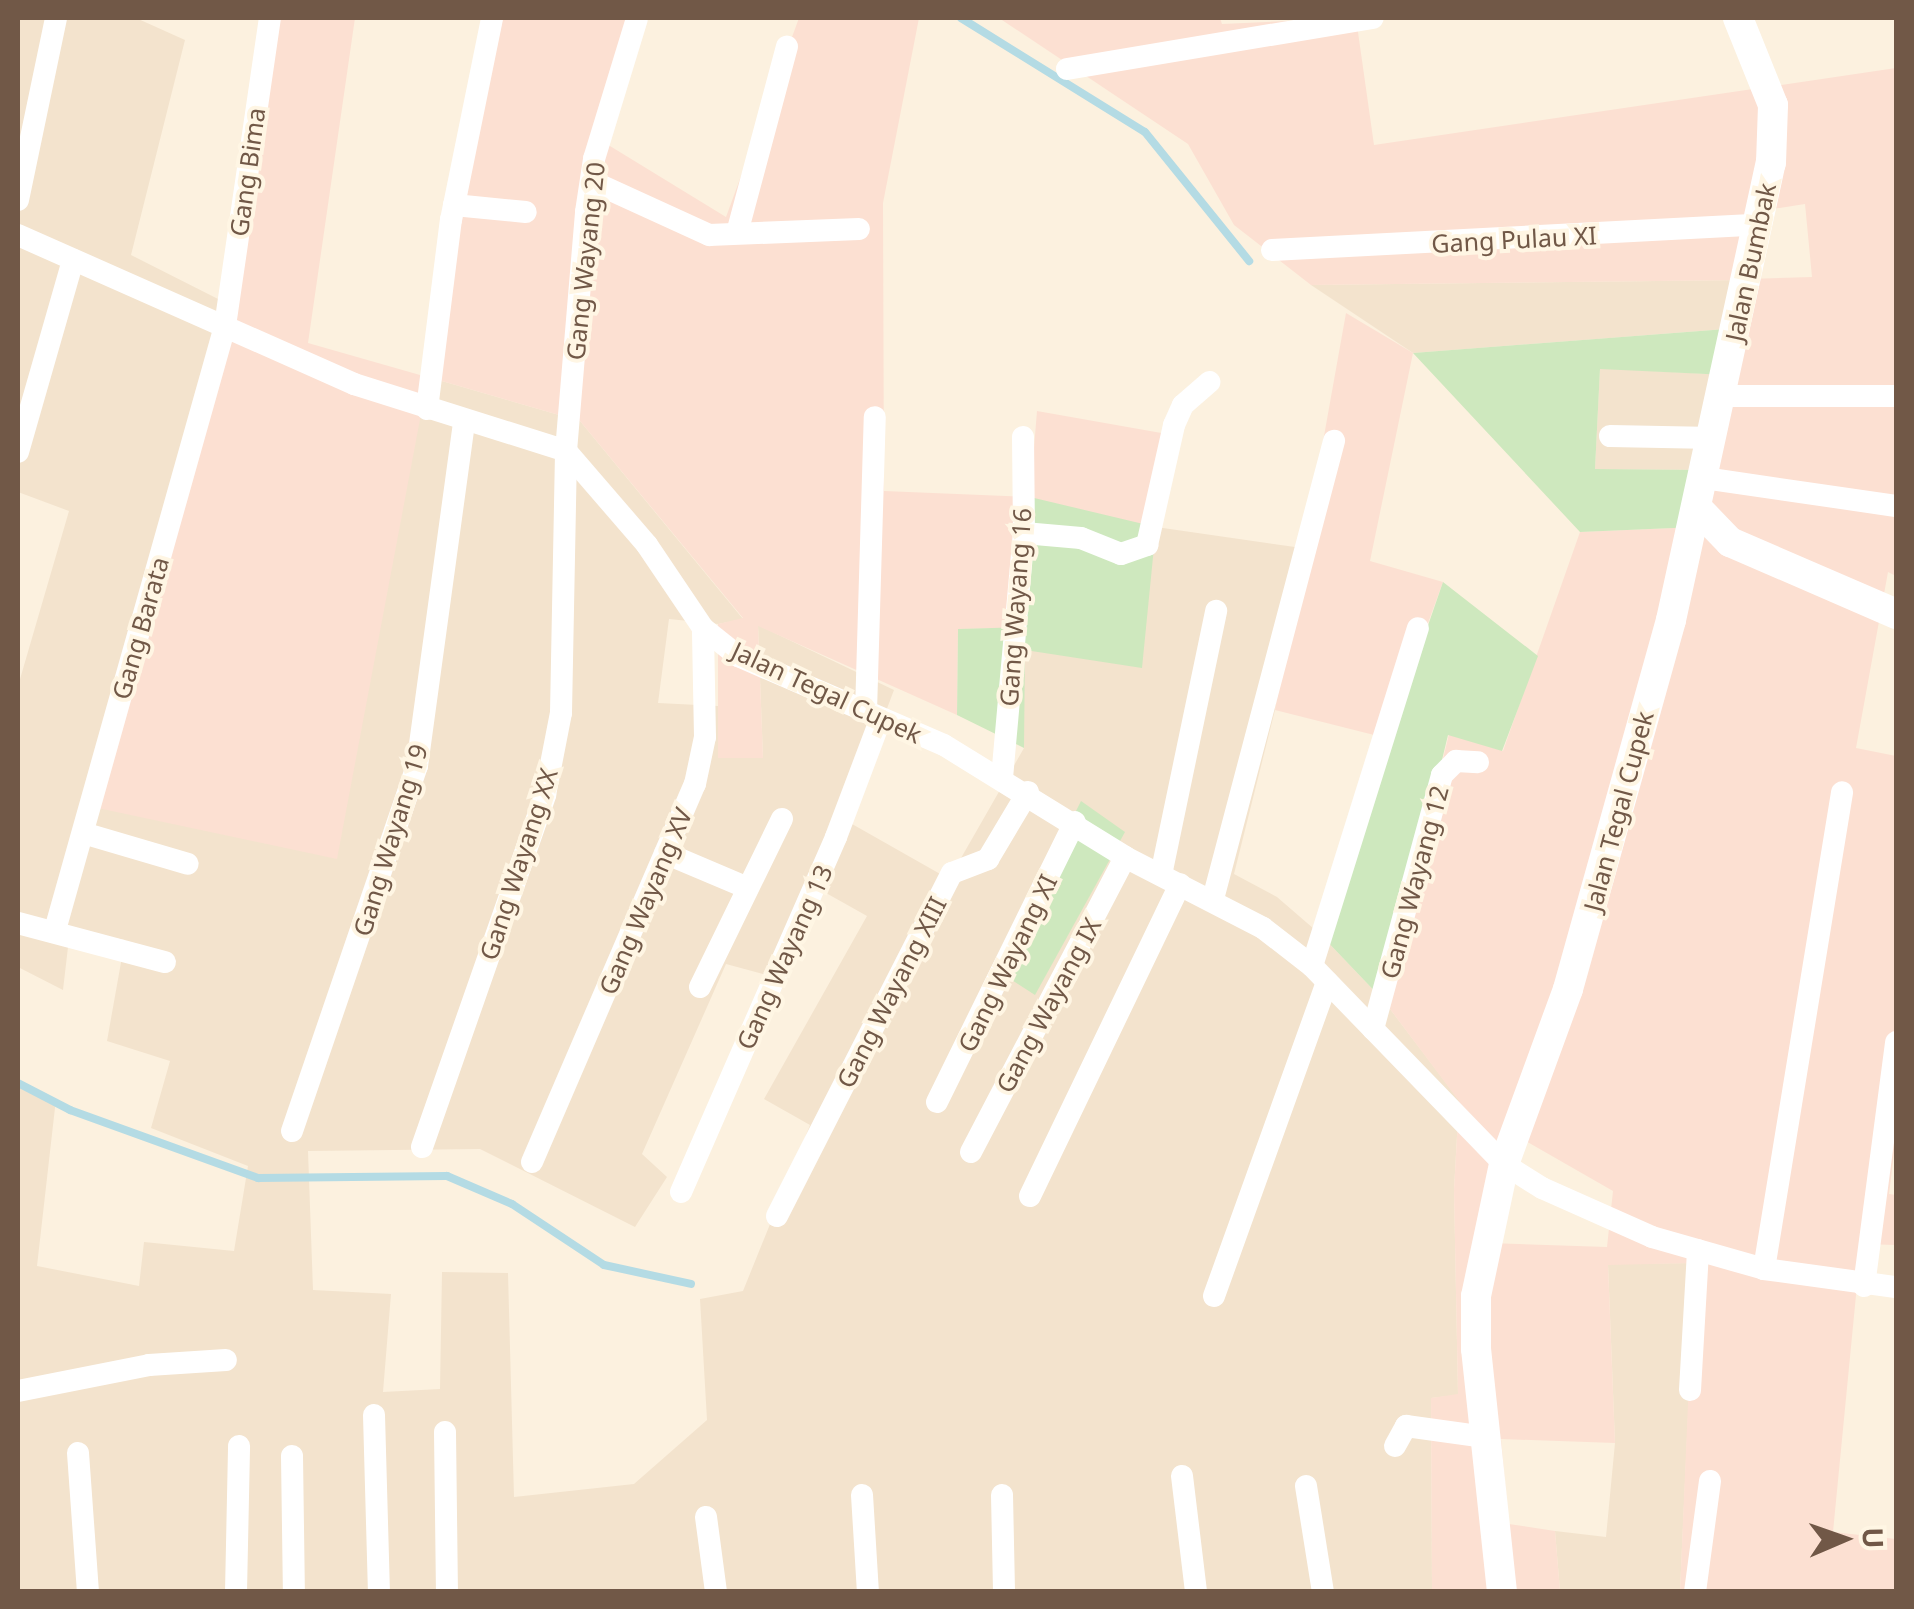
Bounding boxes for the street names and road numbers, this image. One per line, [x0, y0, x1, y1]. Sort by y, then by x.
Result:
street label: Gang Bima [223, 106, 271, 238]
street label: Gang Wayang 20 [560, 160, 610, 362]
street label: Jalan Bumbak [1719, 180, 1781, 344]
street label: Gang Pulau XI [1430, 220, 1598, 258]
street label: Gang Wayang 16 [993, 507, 1037, 707]
street label: Gang Barata [105, 553, 175, 703]
street label: Jalan Tegal Cupek [727, 635, 927, 749]
street label: Jalan Tegal Cupek [1577, 708, 1659, 914]
street label: Gang Wayang 19 [347, 740, 433, 940]
street label: Gang Wayang XX [473, 764, 563, 964]
street label: Gang Wayang 12 [1374, 782, 1454, 982]
street label: Gang Wayang XV [592, 803, 698, 999]
street label: Gang Wayang 13 [730, 860, 838, 1054]
street label: Gang Wayang XI [951, 869, 1063, 1057]
street label: Gang Wayang XIII [830, 891, 952, 1093]
street label: Gang Wayang IX [989, 913, 1107, 1097]

